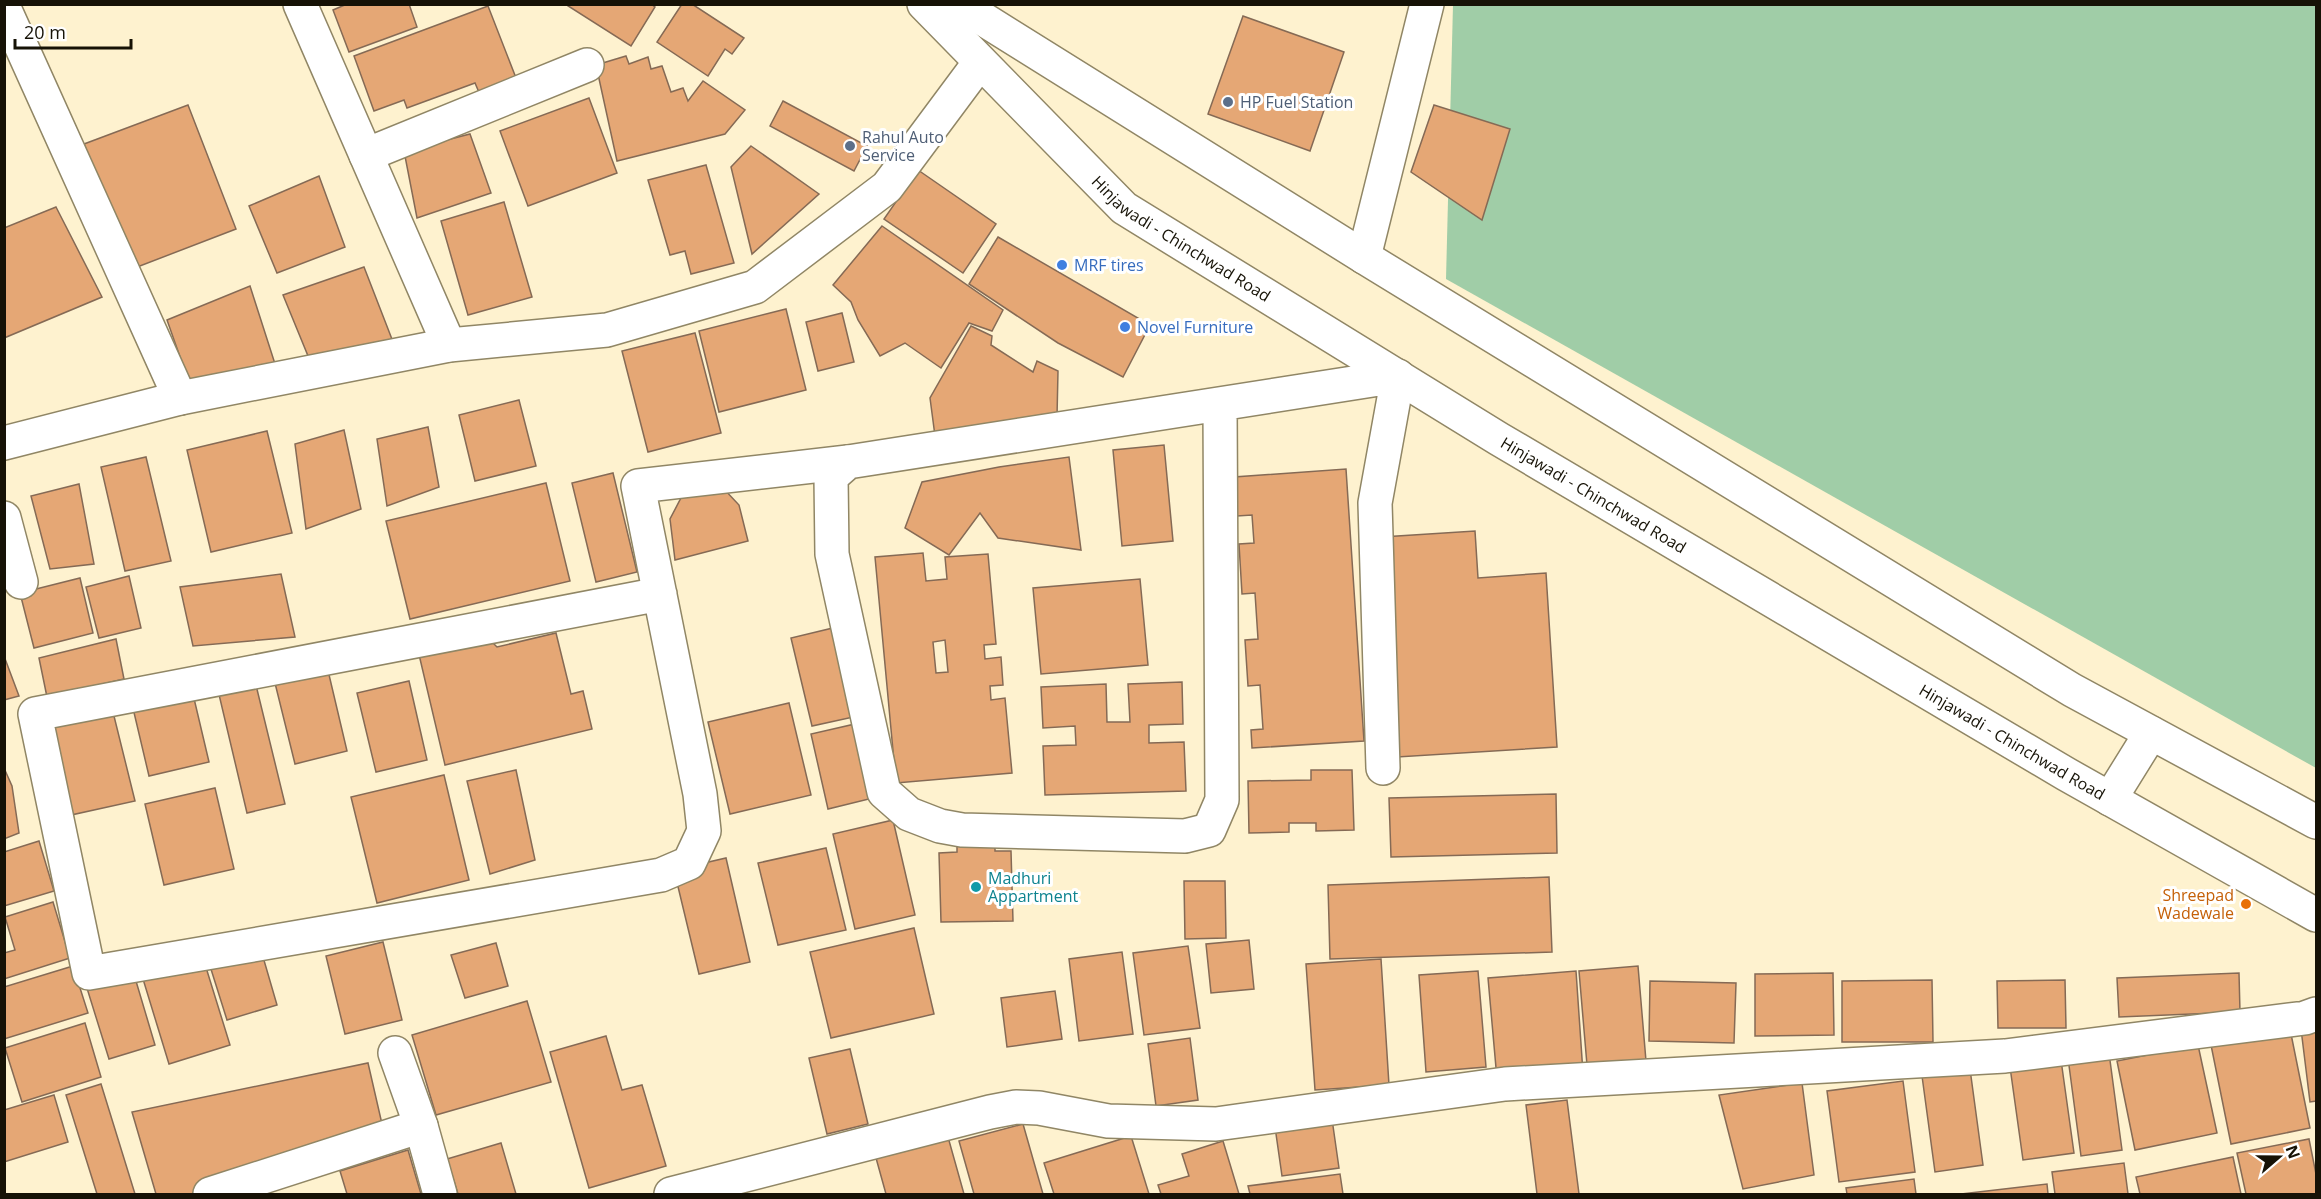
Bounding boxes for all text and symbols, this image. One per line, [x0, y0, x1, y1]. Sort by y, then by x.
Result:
scale bar [15, 12, 130, 50]
text: 20 m [24, 20, 66, 44]
place label: HP Fuel Station [1240, 91, 1353, 113]
marker: HP Fuel Station [1221, 95, 1235, 109]
place label: Rahul Auto Service [862, 126, 944, 166]
marker: Rahul Auto Service [843, 139, 857, 153]
street label: Hinjawadi - Chinchwad Road [1087, 171, 1275, 307]
place label: MRF tires [1074, 254, 1144, 276]
marker: MRF tires [1055, 258, 1069, 272]
place label: Novel Furniture [1137, 316, 1253, 338]
marker: Novel Furniture [1118, 320, 1132, 334]
street label: Hinjawadi - Chinchwad Road [1497, 432, 1690, 558]
street label: Hinjawadi - Chinchwad Road [1915, 679, 2109, 805]
place label: Madhuri Appartment [988, 867, 1078, 907]
marker: Madhuri Appartment [969, 880, 983, 894]
place label: Shreepad Wadewale [2157, 884, 2234, 924]
marker: Shreepad Wadewale [2239, 897, 2253, 911]
north arrow [2249, 1127, 2309, 1187]
text: N [2281, 1142, 2306, 1162]

